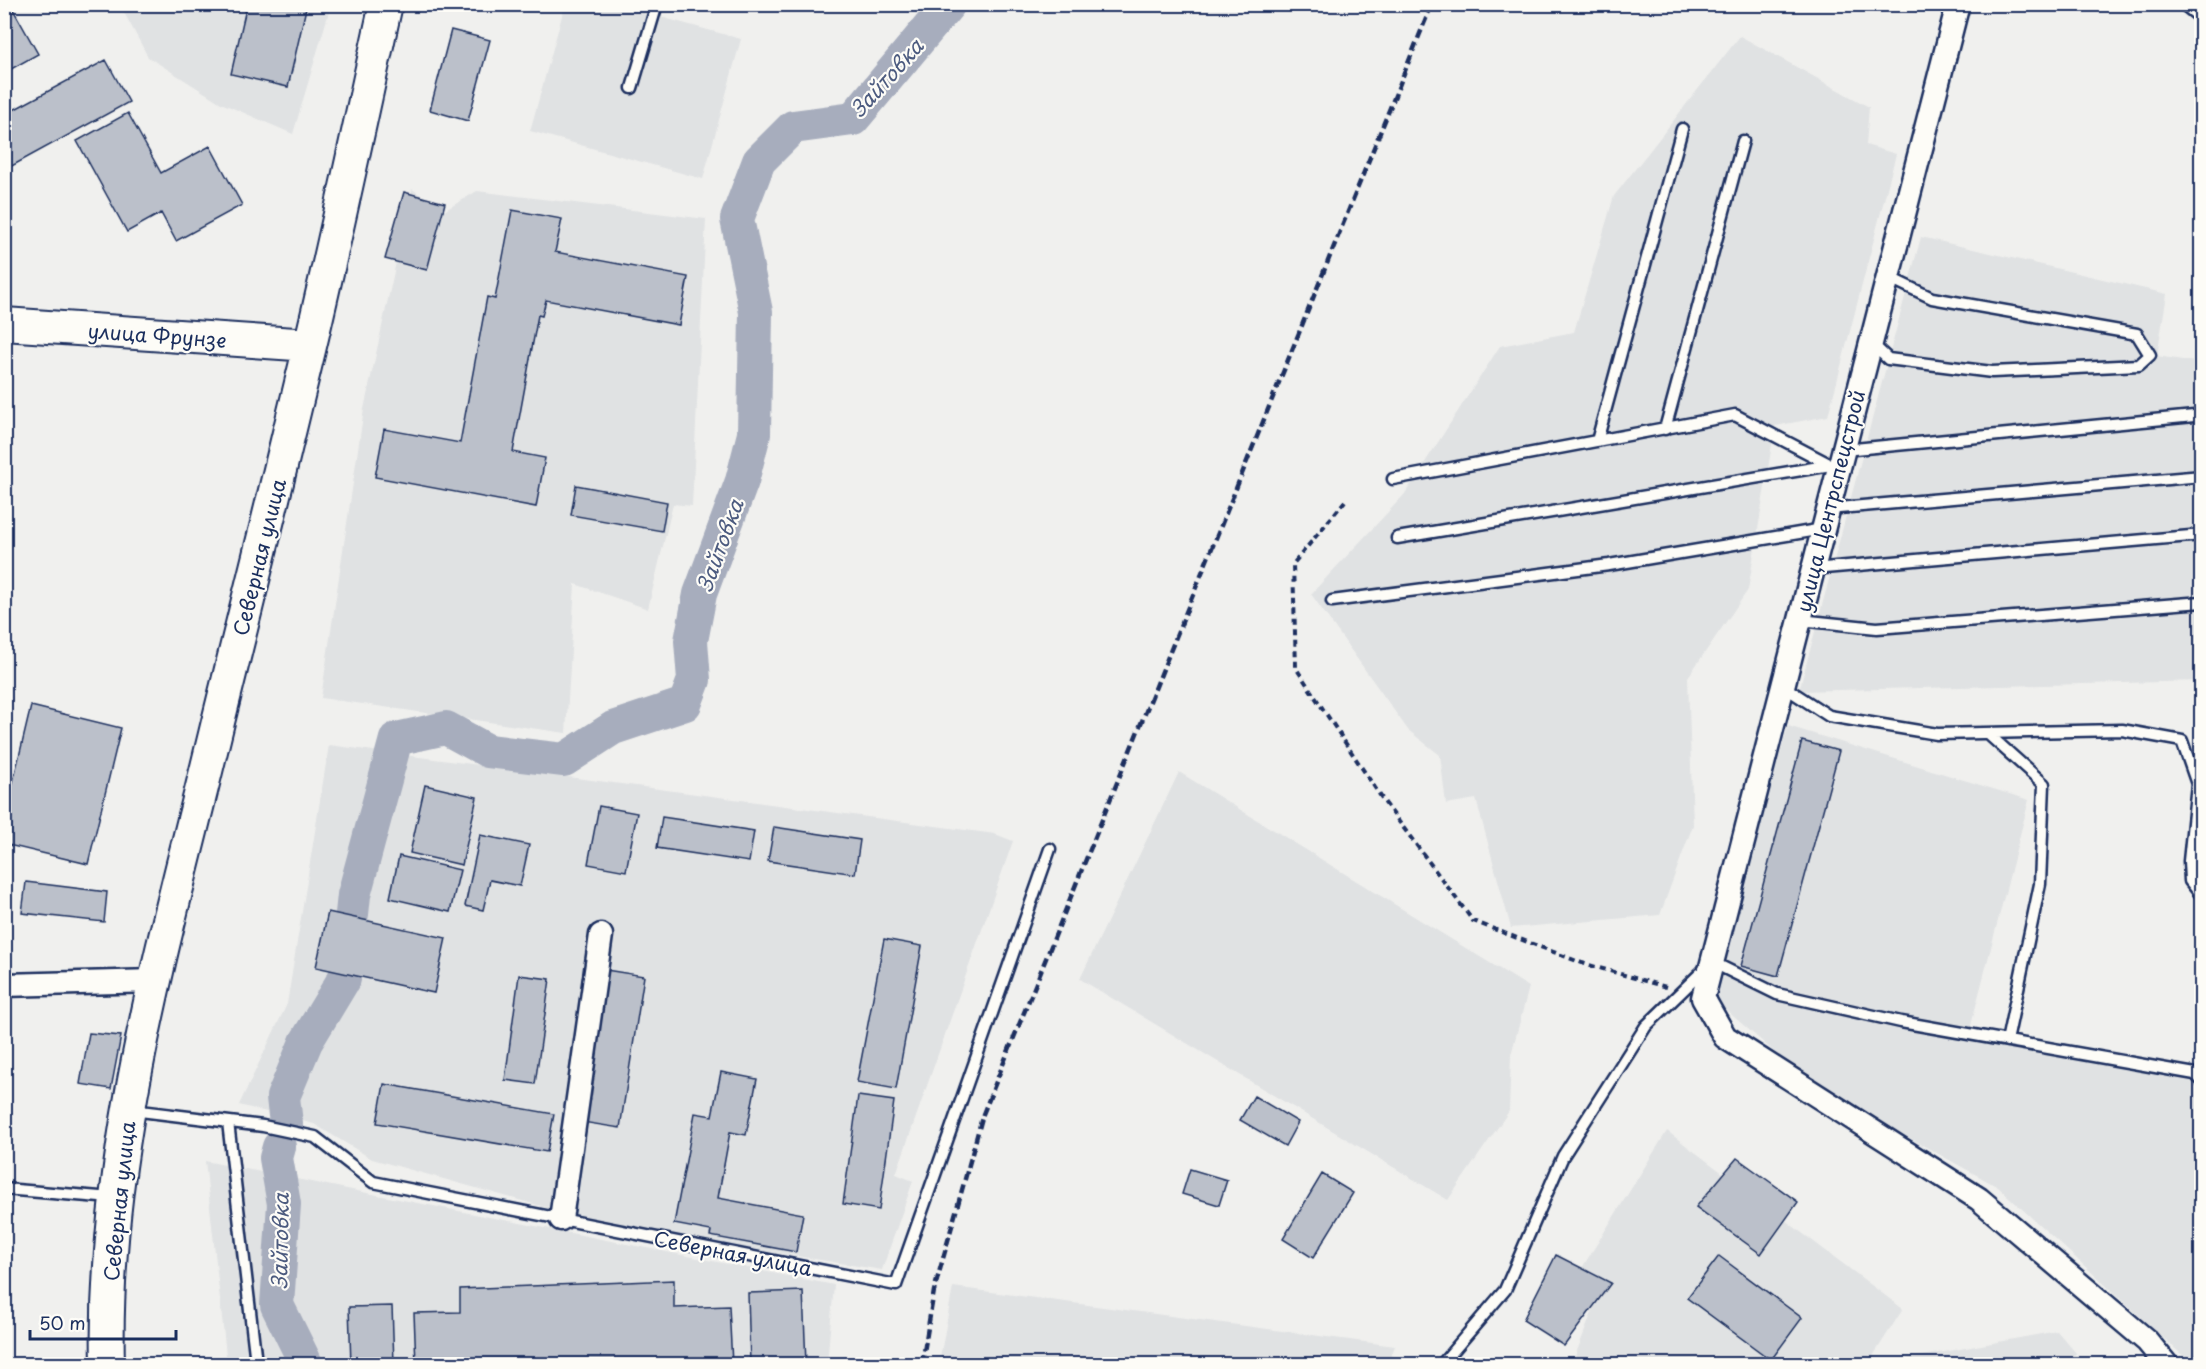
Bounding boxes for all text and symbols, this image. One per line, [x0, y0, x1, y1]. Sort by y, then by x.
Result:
water label: Зайтовка [842, 30, 931, 123]
street label: улица Фрунзе [87, 315, 227, 355]
street label: улица Центрспецстрой [1788, 387, 1872, 615]
street label: Северная улица [225, 475, 293, 639]
water label: Зайтовка [688, 494, 751, 596]
street label: Северная улица [96, 1119, 142, 1283]
water label: Зайтовка [262, 1192, 296, 1289]
street label: Северная улица [651, 1223, 815, 1283]
scale bar [30, 1303, 176, 1341]
text: 50 m [39, 1309, 86, 1336]

